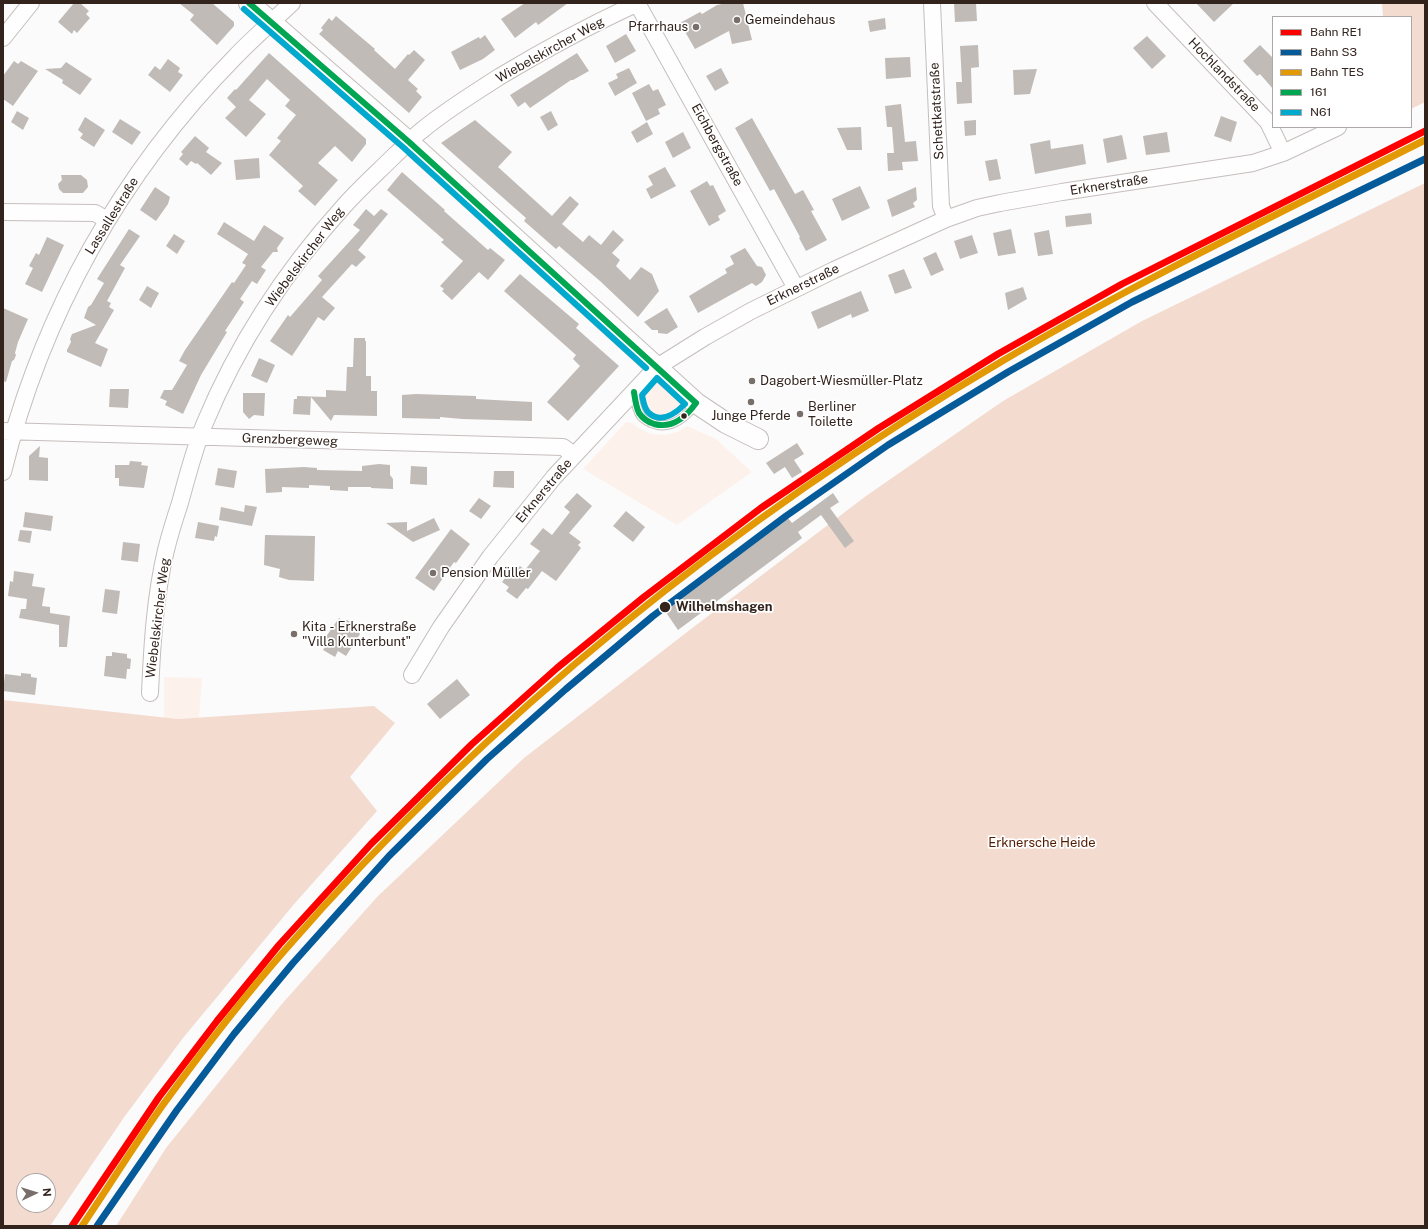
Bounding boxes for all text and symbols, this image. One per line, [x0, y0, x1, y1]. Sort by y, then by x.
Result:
place label: Gemeindehaus [745, 12, 835, 28]
street label: Wiebelskircher Weg [493, 14, 607, 86]
marker: Gemeindehaus [732, 15, 742, 25]
legend [1272, 16, 1412, 128]
place label: Pfarrhaus [628, 19, 688, 35]
marker: Pfarrhaus [691, 22, 701, 32]
text: Bahn RE1 [1310, 25, 1362, 39]
street label: Hochlandstraße [1185, 35, 1263, 115]
text: Bahn S3 [1310, 45, 1357, 59]
street label: Schettkatstraße [927, 62, 947, 160]
text: Bahn TES [1310, 65, 1364, 79]
text: 161 [1310, 85, 1327, 99]
street label: Eichbergstraße [688, 101, 746, 189]
text: N61 [1310, 105, 1331, 119]
street label: Erknerstraße [1069, 171, 1149, 199]
street label: Lassallestraße [82, 175, 142, 257]
street label: Wiebelskircher Weg [262, 204, 348, 310]
street label: Erknerstraße [764, 261, 842, 309]
place label: Dagobert-Wiesmüller-Platz [760, 373, 923, 389]
marker: Dagobert-Wiesmüller-Platz [747, 376, 757, 386]
marker: Junge Pferde [746, 397, 756, 407]
place label: Berliner Toilette [808, 399, 856, 430]
place label: Junge Pferde [711, 408, 791, 424]
marker: Berliner Toilette [795, 409, 805, 419]
unlabelled marker [679, 411, 689, 421]
street label: Grenzbergeweg [242, 431, 338, 449]
street label: Erknerstraße [513, 456, 575, 526]
street label: Wiebelskircher Weg [143, 557, 173, 679]
place label: Pension Müller [441, 565, 531, 581]
marker: Pension Müller [428, 568, 438, 578]
place label: Wilhelmshagen [676, 599, 772, 615]
marker: Wilhelmshagen [658, 600, 672, 614]
place label: Kita - Erknerstraße "Villa Kunterbunt" [302, 619, 416, 650]
marker: Kita - Erknerstraße "Villa Kunterbunt" [289, 629, 299, 639]
park label: Erknersche Heide [988, 835, 1096, 851]
north arrow [16, 1173, 56, 1213]
text: N [41, 1188, 53, 1197]

